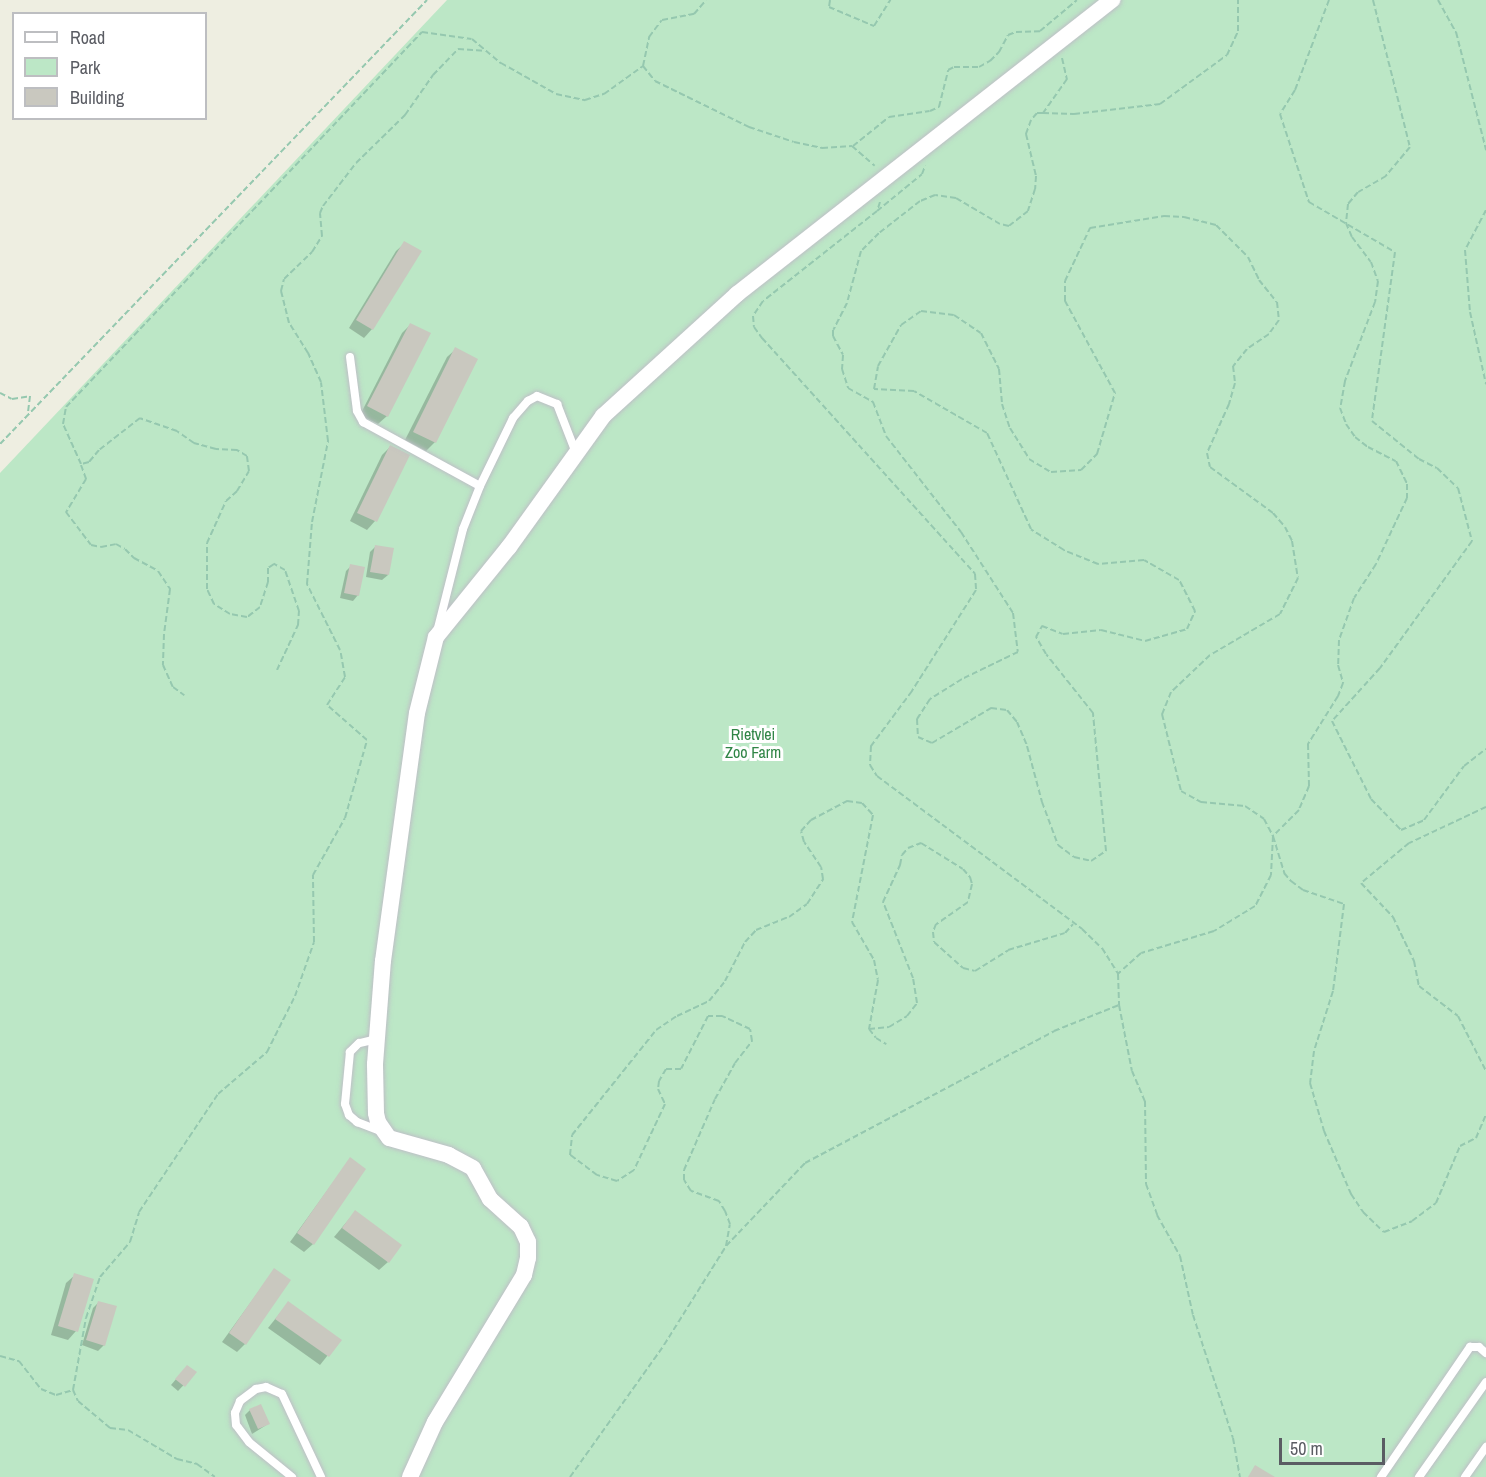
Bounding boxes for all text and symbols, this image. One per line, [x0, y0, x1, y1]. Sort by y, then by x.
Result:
legend [12, 12, 207, 120]
text: Road [70, 25, 105, 50]
text: Park [70, 55, 100, 80]
text: Building [70, 85, 124, 110]
park label: Rietvlei Zoo Farm [725, 724, 781, 762]
scale bar [1282, 1426, 1388, 1464]
text: 50 m [1290, 1436, 1323, 1461]

